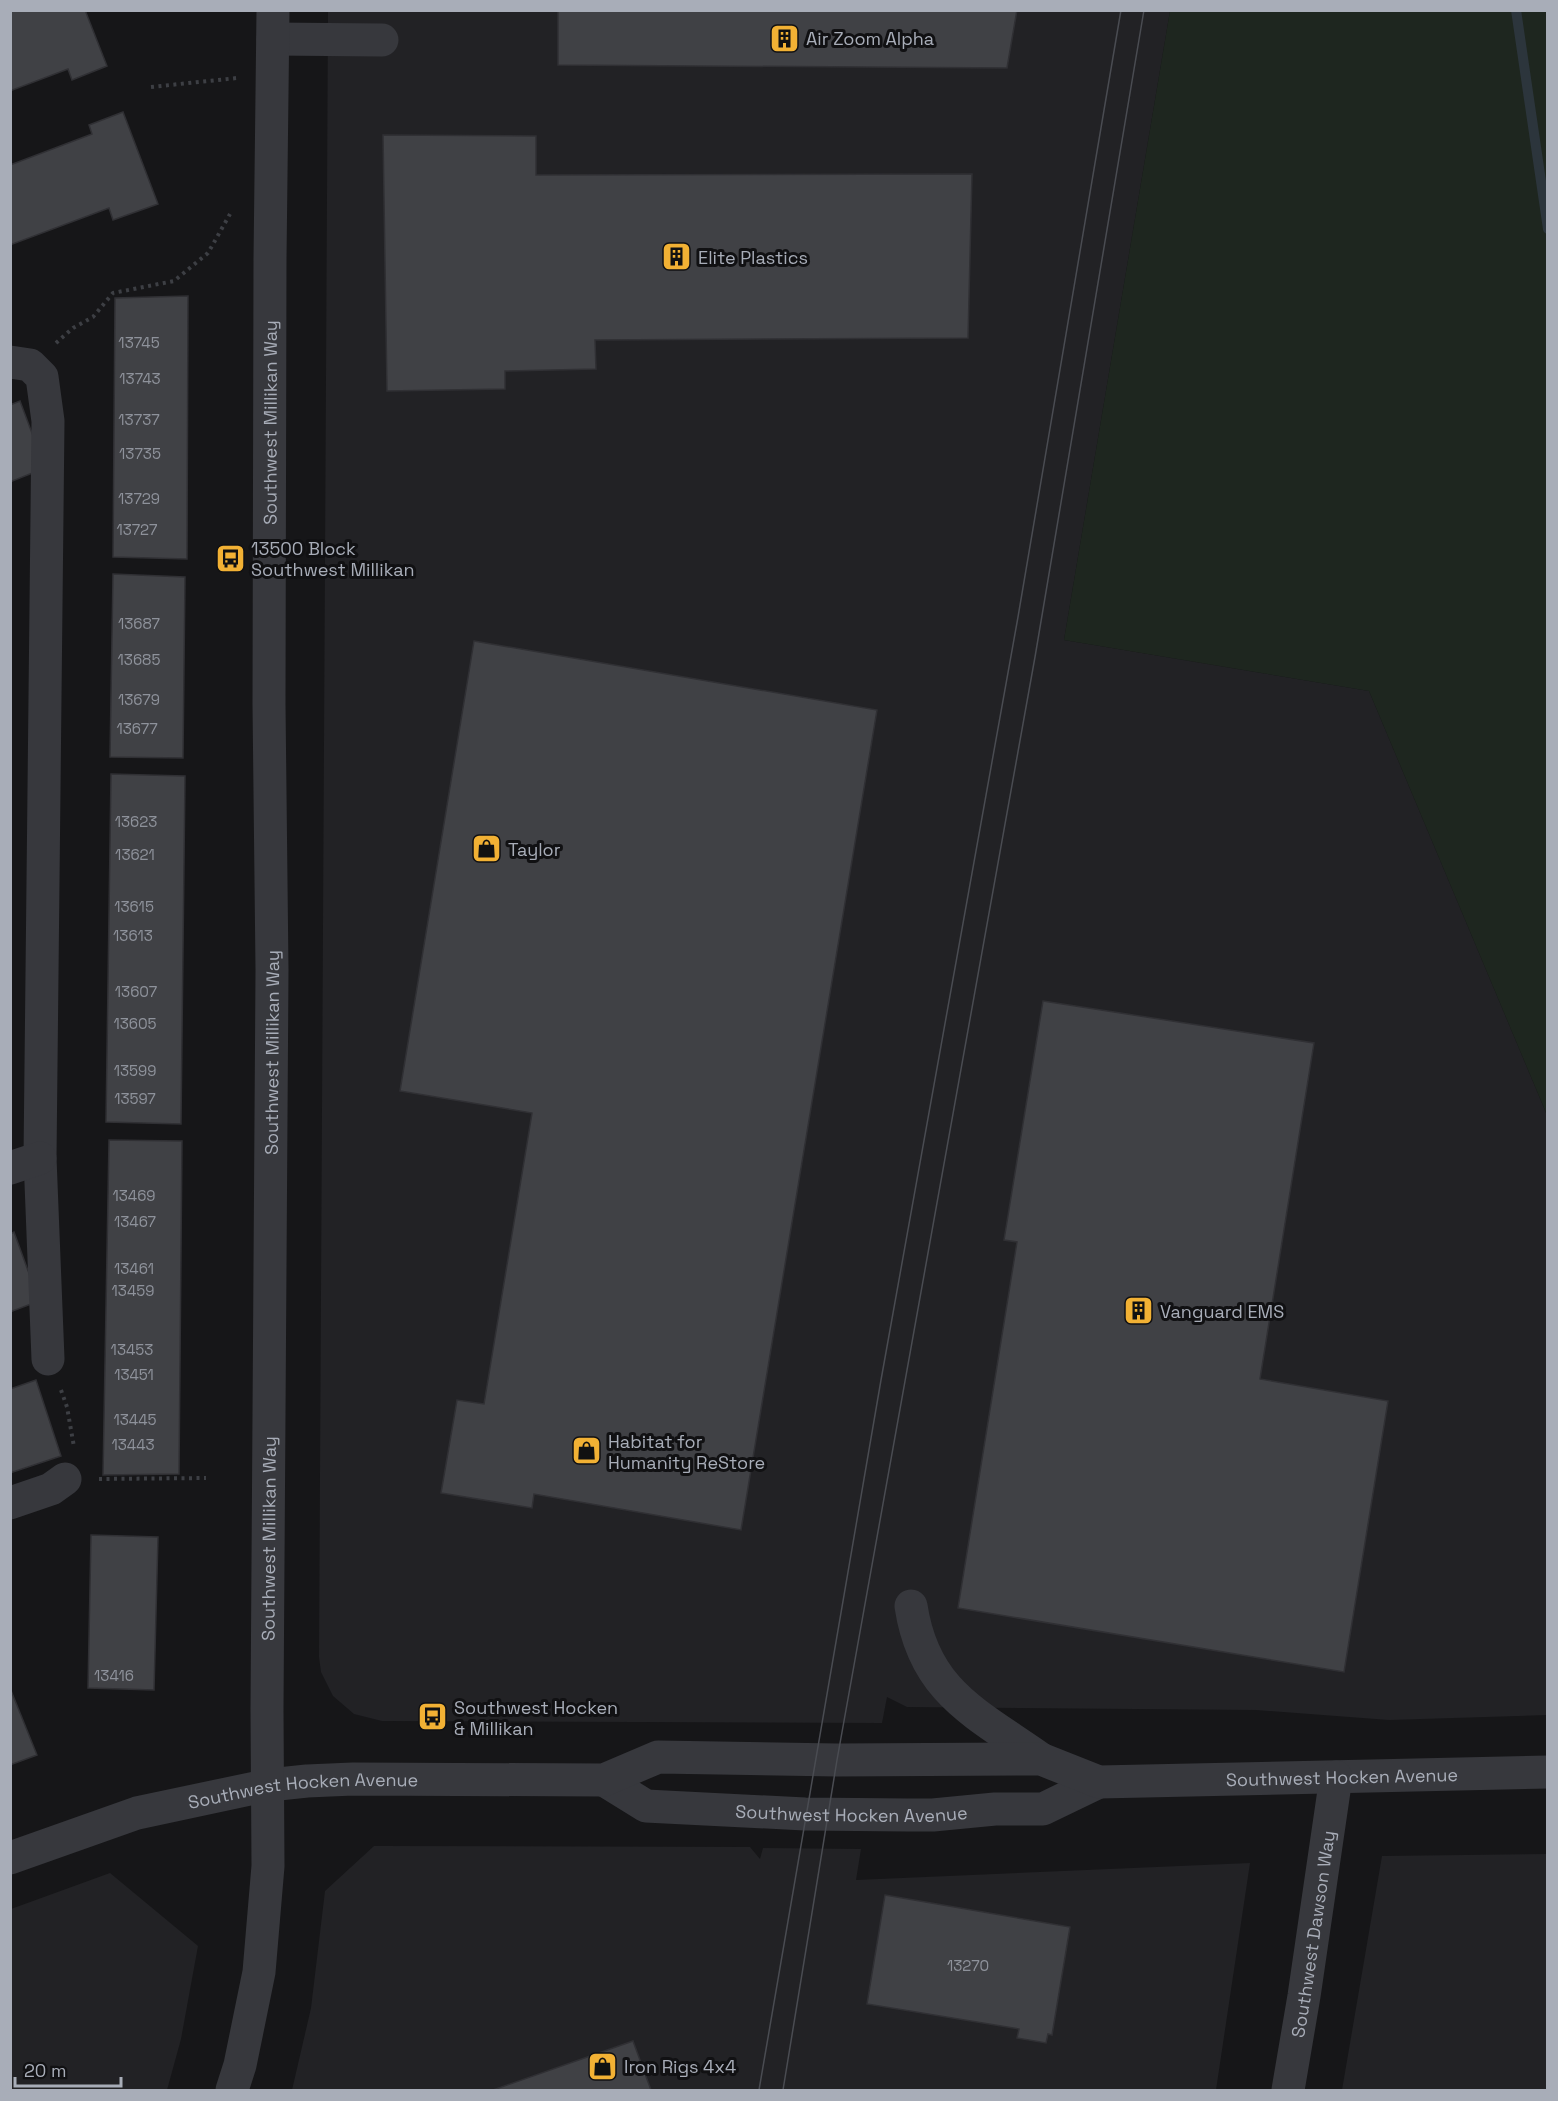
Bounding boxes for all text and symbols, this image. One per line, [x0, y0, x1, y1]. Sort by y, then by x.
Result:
building icon: Air Zoom Alpha [769, 22, 801, 54]
place label: Air Zoom Alpha [806, 27, 934, 50]
building icon: Elite Plastics [661, 241, 693, 273]
place label: Elite Plastics [698, 246, 808, 269]
street label: Southwest Millikan Way [258, 320, 281, 525]
house number: 13745 [118, 333, 160, 352]
house number: 13743 [119, 369, 161, 388]
house number: 13737 [118, 410, 160, 429]
house number: 13735 [119, 444, 161, 463]
house number: 13729 [118, 489, 160, 508]
house number: 13727 [116, 520, 158, 539]
place label: 13500 Block Southwest Millikan [251, 537, 415, 581]
bus stop icon: 13500 Block Southwest Millikan [214, 542, 246, 574]
house number: 13687 [118, 614, 160, 633]
house number: 13685 [118, 650, 160, 669]
house number: 13679 [118, 690, 160, 709]
house number: 13677 [116, 719, 158, 738]
house number: 13623 [115, 812, 157, 831]
shop icon: Taylor [471, 833, 503, 865]
place label: Taylor [508, 838, 561, 861]
house number: 13621 [115, 845, 155, 864]
house number: 13615 [114, 897, 154, 916]
house number: 13613 [113, 926, 153, 945]
street label: Southwest Millikan Way [259, 950, 284, 1155]
house number: 13607 [115, 982, 157, 1001]
house number: 13605 [113, 1014, 157, 1033]
house number: 13599 [114, 1061, 156, 1080]
house number: 13597 [114, 1089, 156, 1108]
house number: 13469 [112, 1186, 156, 1205]
house number: 13467 [114, 1212, 156, 1231]
house number: 13461 [114, 1259, 154, 1278]
house number: 13459 [112, 1281, 154, 1300]
building icon: Vanguard EMS [1123, 1295, 1155, 1327]
place label: Vanguard EMS [1160, 1300, 1284, 1323]
house number: 13453 [111, 1340, 153, 1359]
house number: 13451 [114, 1365, 154, 1384]
house number: 13445 [113, 1410, 157, 1429]
place label: Habitat for Humanity ReStore [608, 1430, 765, 1474]
house number: 13443 [111, 1435, 155, 1454]
shop icon: Habitat for Humanity ReStore [571, 1435, 603, 1467]
street label: Southwest Millikan Way [256, 1436, 280, 1641]
house number: 13416 [94, 1666, 134, 1685]
place label: Southwest Hocken & Millikan [454, 1696, 618, 1740]
bus stop icon: Southwest Hocken & Millikan [417, 1701, 449, 1733]
street label: Southwest Hocken Avenue [1226, 1763, 1458, 1791]
street label: Southwest Hocken Avenue [186, 1767, 418, 1813]
street label: Southwest Hocken Avenue [735, 1799, 968, 1827]
street label: Southwest Dawson Way [1286, 1829, 1340, 2039]
house number: 13270 [947, 1956, 989, 1975]
scale bar [15, 2050, 122, 2088]
shop icon: Iron Rigs 4x4 [587, 2050, 619, 2082]
place label: Iron Rigs 4x4 [624, 2055, 736, 2078]
text: 20 m [24, 2059, 67, 2082]

